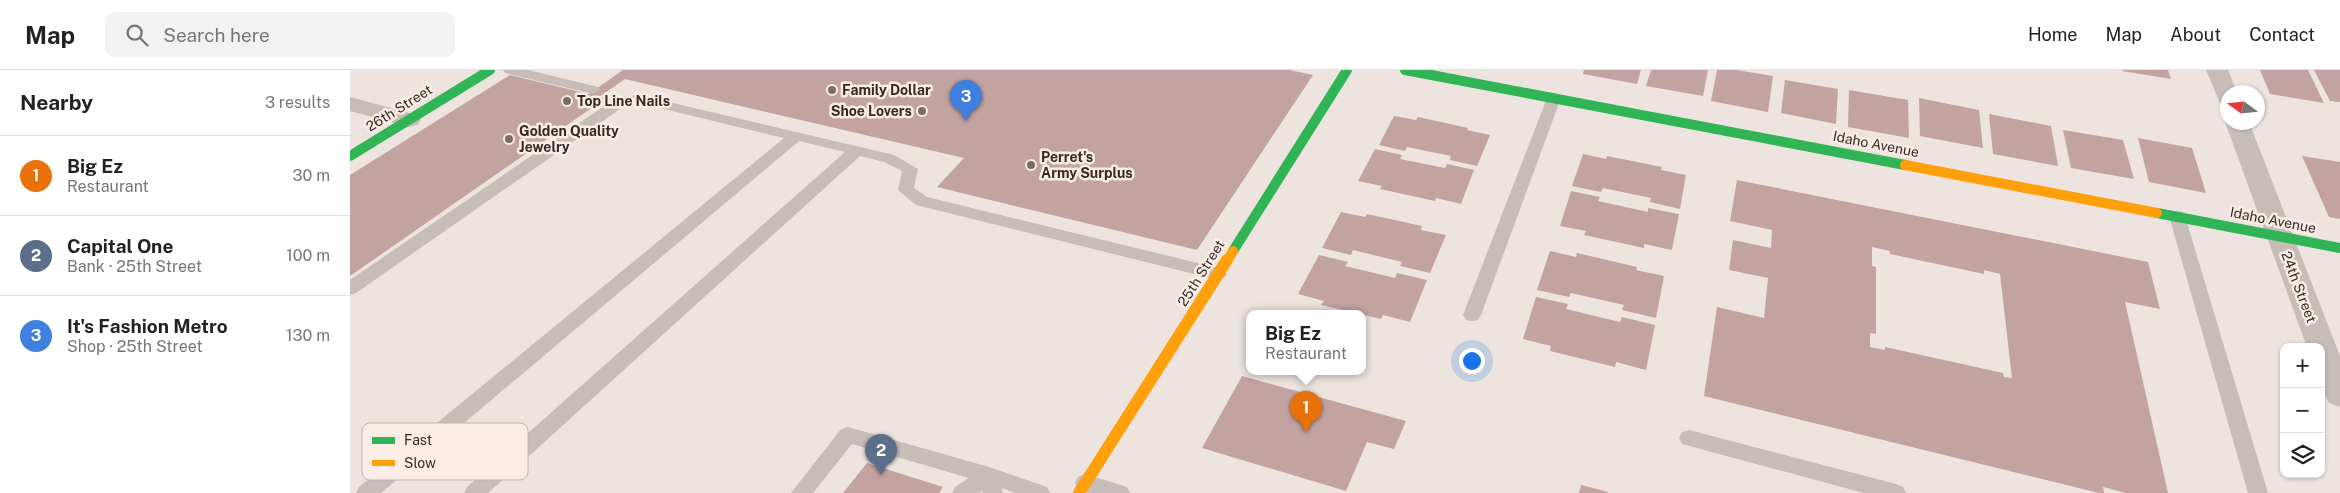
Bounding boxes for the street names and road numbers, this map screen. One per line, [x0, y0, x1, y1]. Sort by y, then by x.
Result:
street label: 26th Street [363, 81, 435, 135]
street label: Idaho Avenue [1832, 128, 1920, 160]
street label: Idaho Avenue [2229, 204, 2317, 236]
street label: 25th Street [1174, 237, 1228, 309]
street label: 24th Street [2278, 249, 2320, 325]

